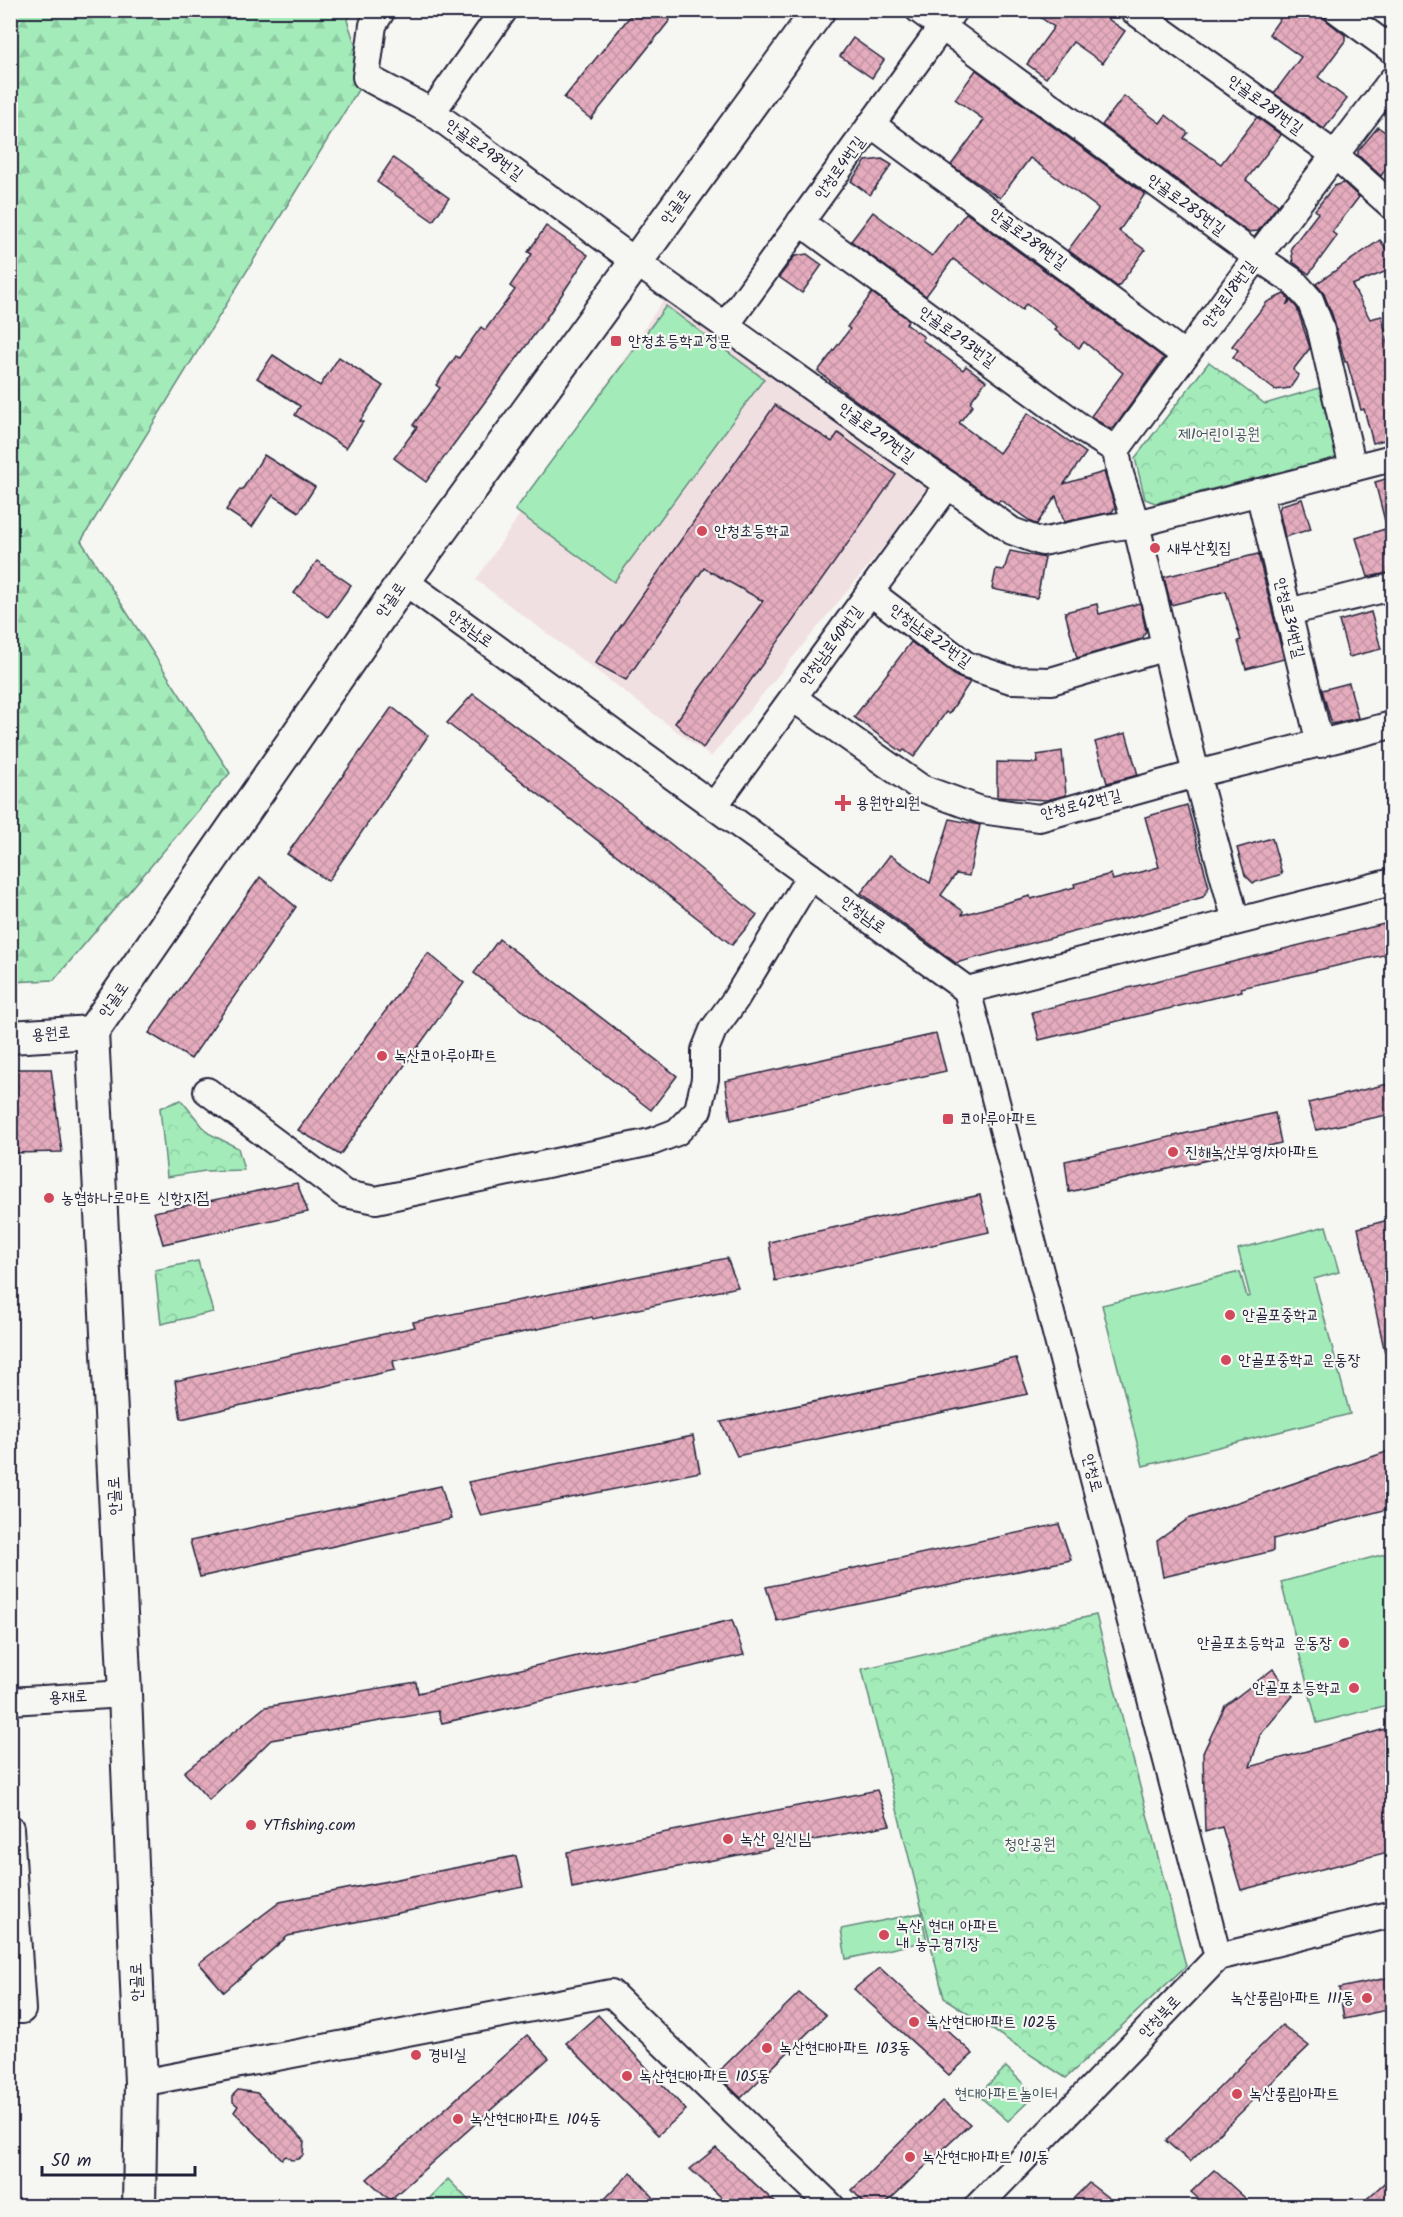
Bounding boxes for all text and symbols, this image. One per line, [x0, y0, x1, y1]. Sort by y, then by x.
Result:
street label: 안골로281번길 [1222, 69, 1308, 141]
street label: 안골로298번길 [440, 113, 528, 187]
street label: 안청로4번길 [808, 131, 872, 205]
street label: 안골로285번길 [1141, 168, 1231, 242]
street label: 안골로 [655, 184, 697, 230]
street label: 안골로289번길 [984, 202, 1072, 276]
street label: 안청로18번길 [1196, 256, 1262, 334]
street label: 안골로293번길 [913, 300, 1001, 374]
place label: 안청초등학교정문 [628, 329, 731, 354]
marker: 안청초등학교정문 [609, 334, 623, 348]
street label: 안골로297번길 [833, 397, 919, 469]
park label: 제1어린이공원 [1178, 422, 1260, 447]
place label: 안청초등학교 [714, 519, 791, 544]
marker: 안청초등학교 [695, 524, 709, 538]
place label: 새부산횟집 [1167, 536, 1231, 561]
marker: 새부산횟집 [1148, 541, 1162, 555]
street label: 안청로34번길 [1267, 575, 1311, 661]
street label: 안골로 [370, 577, 412, 623]
street label: 안청남로22번길 [884, 598, 976, 674]
street label: 안청남로40번길 [793, 601, 869, 691]
street label: 안청남로 [442, 604, 498, 654]
street label: 안청로42번길 [1038, 783, 1124, 827]
place label: 용원한의원 [856, 791, 920, 816]
marker: 용원한의원 [834, 794, 852, 812]
street label: 안청남로 [835, 890, 891, 940]
street label: 안골로 [93, 977, 135, 1023]
street label: 용원로 [31, 1020, 71, 1048]
place label: 녹산코아루아파트 [394, 1044, 497, 1069]
marker: 녹산코아루아파트 [375, 1049, 389, 1063]
place label: 코아루아파트 [960, 1107, 1037, 1132]
marker: 코아루아파트 [941, 1112, 955, 1126]
place label: 진해녹산부영1차아파트 [1185, 1140, 1319, 1165]
marker: 진해녹산부영1차아파트 [1166, 1145, 1180, 1159]
place label: 농협하나로마트 신항지점 [61, 1186, 209, 1211]
marker: 농협하나로마트 신항지점 [42, 1191, 56, 1205]
place label: 안골포중학교 [1242, 1303, 1319, 1328]
marker: 안골포중학교 [1223, 1308, 1237, 1322]
place label: 안골포중학교 운동장 [1238, 1348, 1360, 1373]
marker: 안골포중학교 운동장 [1219, 1353, 1233, 1367]
street label: 안청로 [1075, 1451, 1109, 1495]
street label: 안골로 [102, 1476, 128, 1516]
place label: 안골포초등학교 운동장 [1197, 1631, 1332, 1656]
marker: 안골포초등학교 운동장 [1337, 1636, 1351, 1650]
place label: 안골포초등학교 [1252, 1676, 1342, 1701]
marker: 안골포초등학교 [1347, 1681, 1361, 1695]
street label: 용재로 [48, 1684, 88, 1710]
place label: YTfishing.com [263, 1813, 356, 1838]
marker: YTfishing.com [244, 1818, 258, 1832]
place label: 녹산 일신님 [740, 1827, 811, 1852]
marker: 녹산 일신님 [721, 1832, 735, 1846]
park label: 청안공원 [1004, 1832, 1056, 1857]
place label: 녹산 현대 아파트 내 농구경기장 [896, 1914, 999, 1957]
marker: 녹산 현대 아파트 내 농구경기장 [877, 1928, 891, 1942]
street label: 안골로 [124, 1962, 150, 2002]
place label: 녹산풍림아파트 111동 [1231, 1986, 1355, 2011]
street label: 안청북로 [1133, 1990, 1187, 2044]
marker: 녹산풍림아파트 111동 [1360, 1991, 1374, 2005]
place label: 녹산현대아파트 102동 [926, 2010, 1058, 2035]
marker: 녹산현대아파트 102동 [907, 2015, 921, 2029]
place label: 녹산현대아파트 103동 [779, 2036, 911, 2061]
marker: 녹산현대아파트 103동 [760, 2041, 774, 2055]
place label: 경비실 [428, 2043, 467, 2068]
marker: 경비실 [409, 2048, 423, 2062]
place label: 녹산현대아파트 105동 [639, 2064, 770, 2089]
marker: 녹산현대아파트 105동 [620, 2069, 634, 2083]
park label: 현대아파트놀이터 [955, 2082, 1058, 2107]
place label: 녹산풍림아파트 [1249, 2082, 1339, 2107]
marker: 녹산풍림아파트 [1230, 2087, 1244, 2101]
place label: 녹산현대아파트 104동 [470, 2107, 601, 2132]
marker: 녹산현대아파트 104동 [451, 2112, 465, 2126]
scale bar [42, 2139, 195, 2177]
place label: 녹산현대아파트 101동 [922, 2145, 1049, 2170]
text: 50 m [51, 2147, 91, 2176]
marker: 녹산현대아파트 101동 [903, 2150, 917, 2164]

